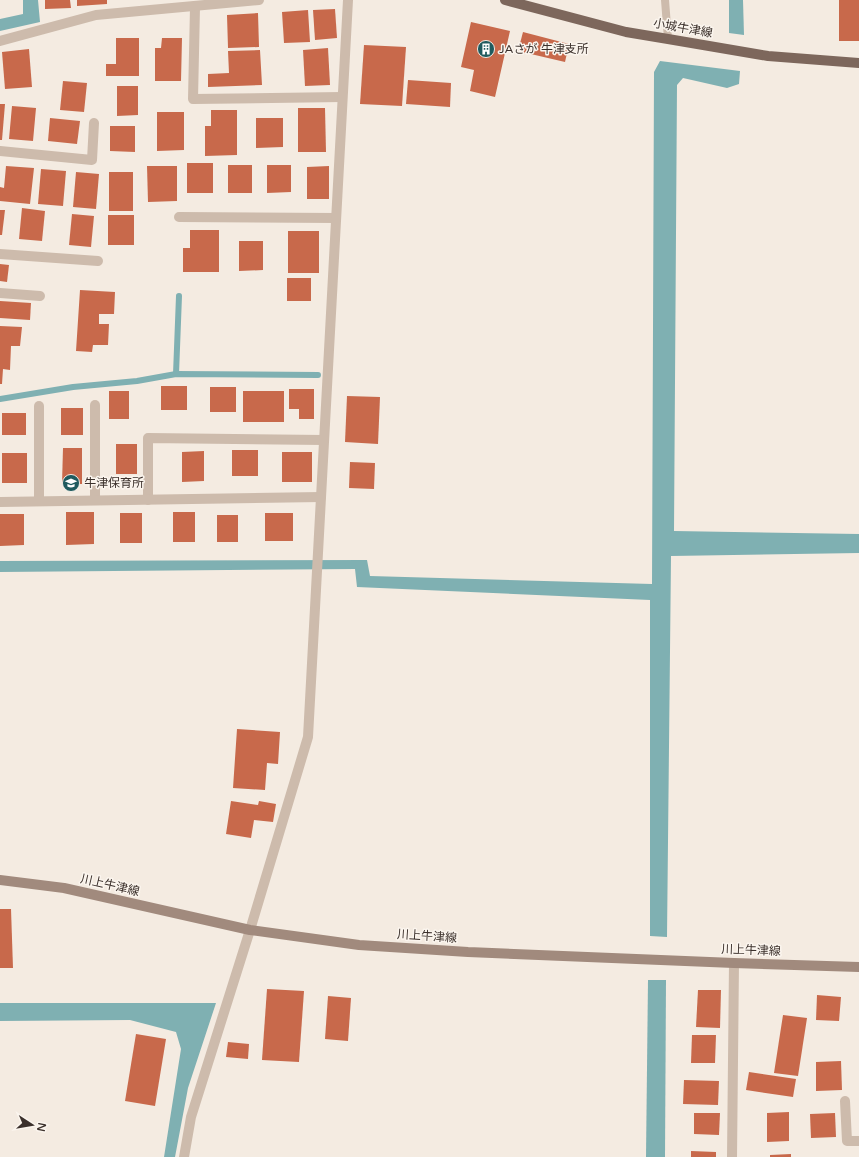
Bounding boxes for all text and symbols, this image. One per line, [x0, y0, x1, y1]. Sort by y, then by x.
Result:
street label: 小城牛津線 [652, 16, 714, 40]
building icon: JAさが 牛津支所 [476, 39, 496, 59]
place label: JAさが 牛津支所 [499, 42, 589, 56]
school or university icon: 牛津保育所 [61, 473, 81, 493]
place label: 牛津保育所 [84, 476, 144, 490]
street label: 川上牛津線 [79, 871, 141, 899]
street label: 川上牛津線 [397, 927, 457, 945]
street label: 川上牛津線 [721, 942, 781, 958]
north arrow [12, 1105, 52, 1145]
text: N [34, 1121, 49, 1133]

